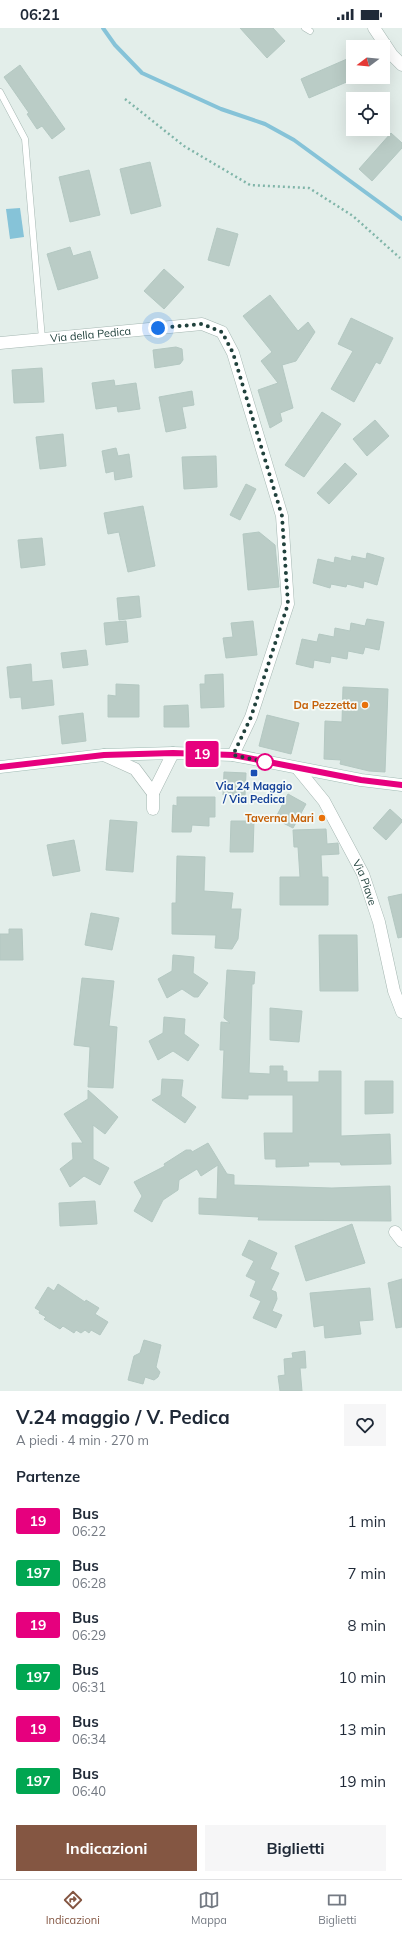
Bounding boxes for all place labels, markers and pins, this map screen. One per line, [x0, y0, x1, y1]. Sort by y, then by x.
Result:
place label: Da Pezzetta [293, 698, 357, 712]
marker: Da Pezzetta [360, 700, 370, 710]
unlabelled marker [256, 753, 274, 771]
marker: Via 24 Maggio / Via Pedica [249, 768, 259, 778]
place label: Via 24 Maggio / Via Pedica [215, 779, 293, 806]
place label: Taverna Mari [245, 811, 314, 825]
marker: Taverna Mari [317, 813, 327, 823]

